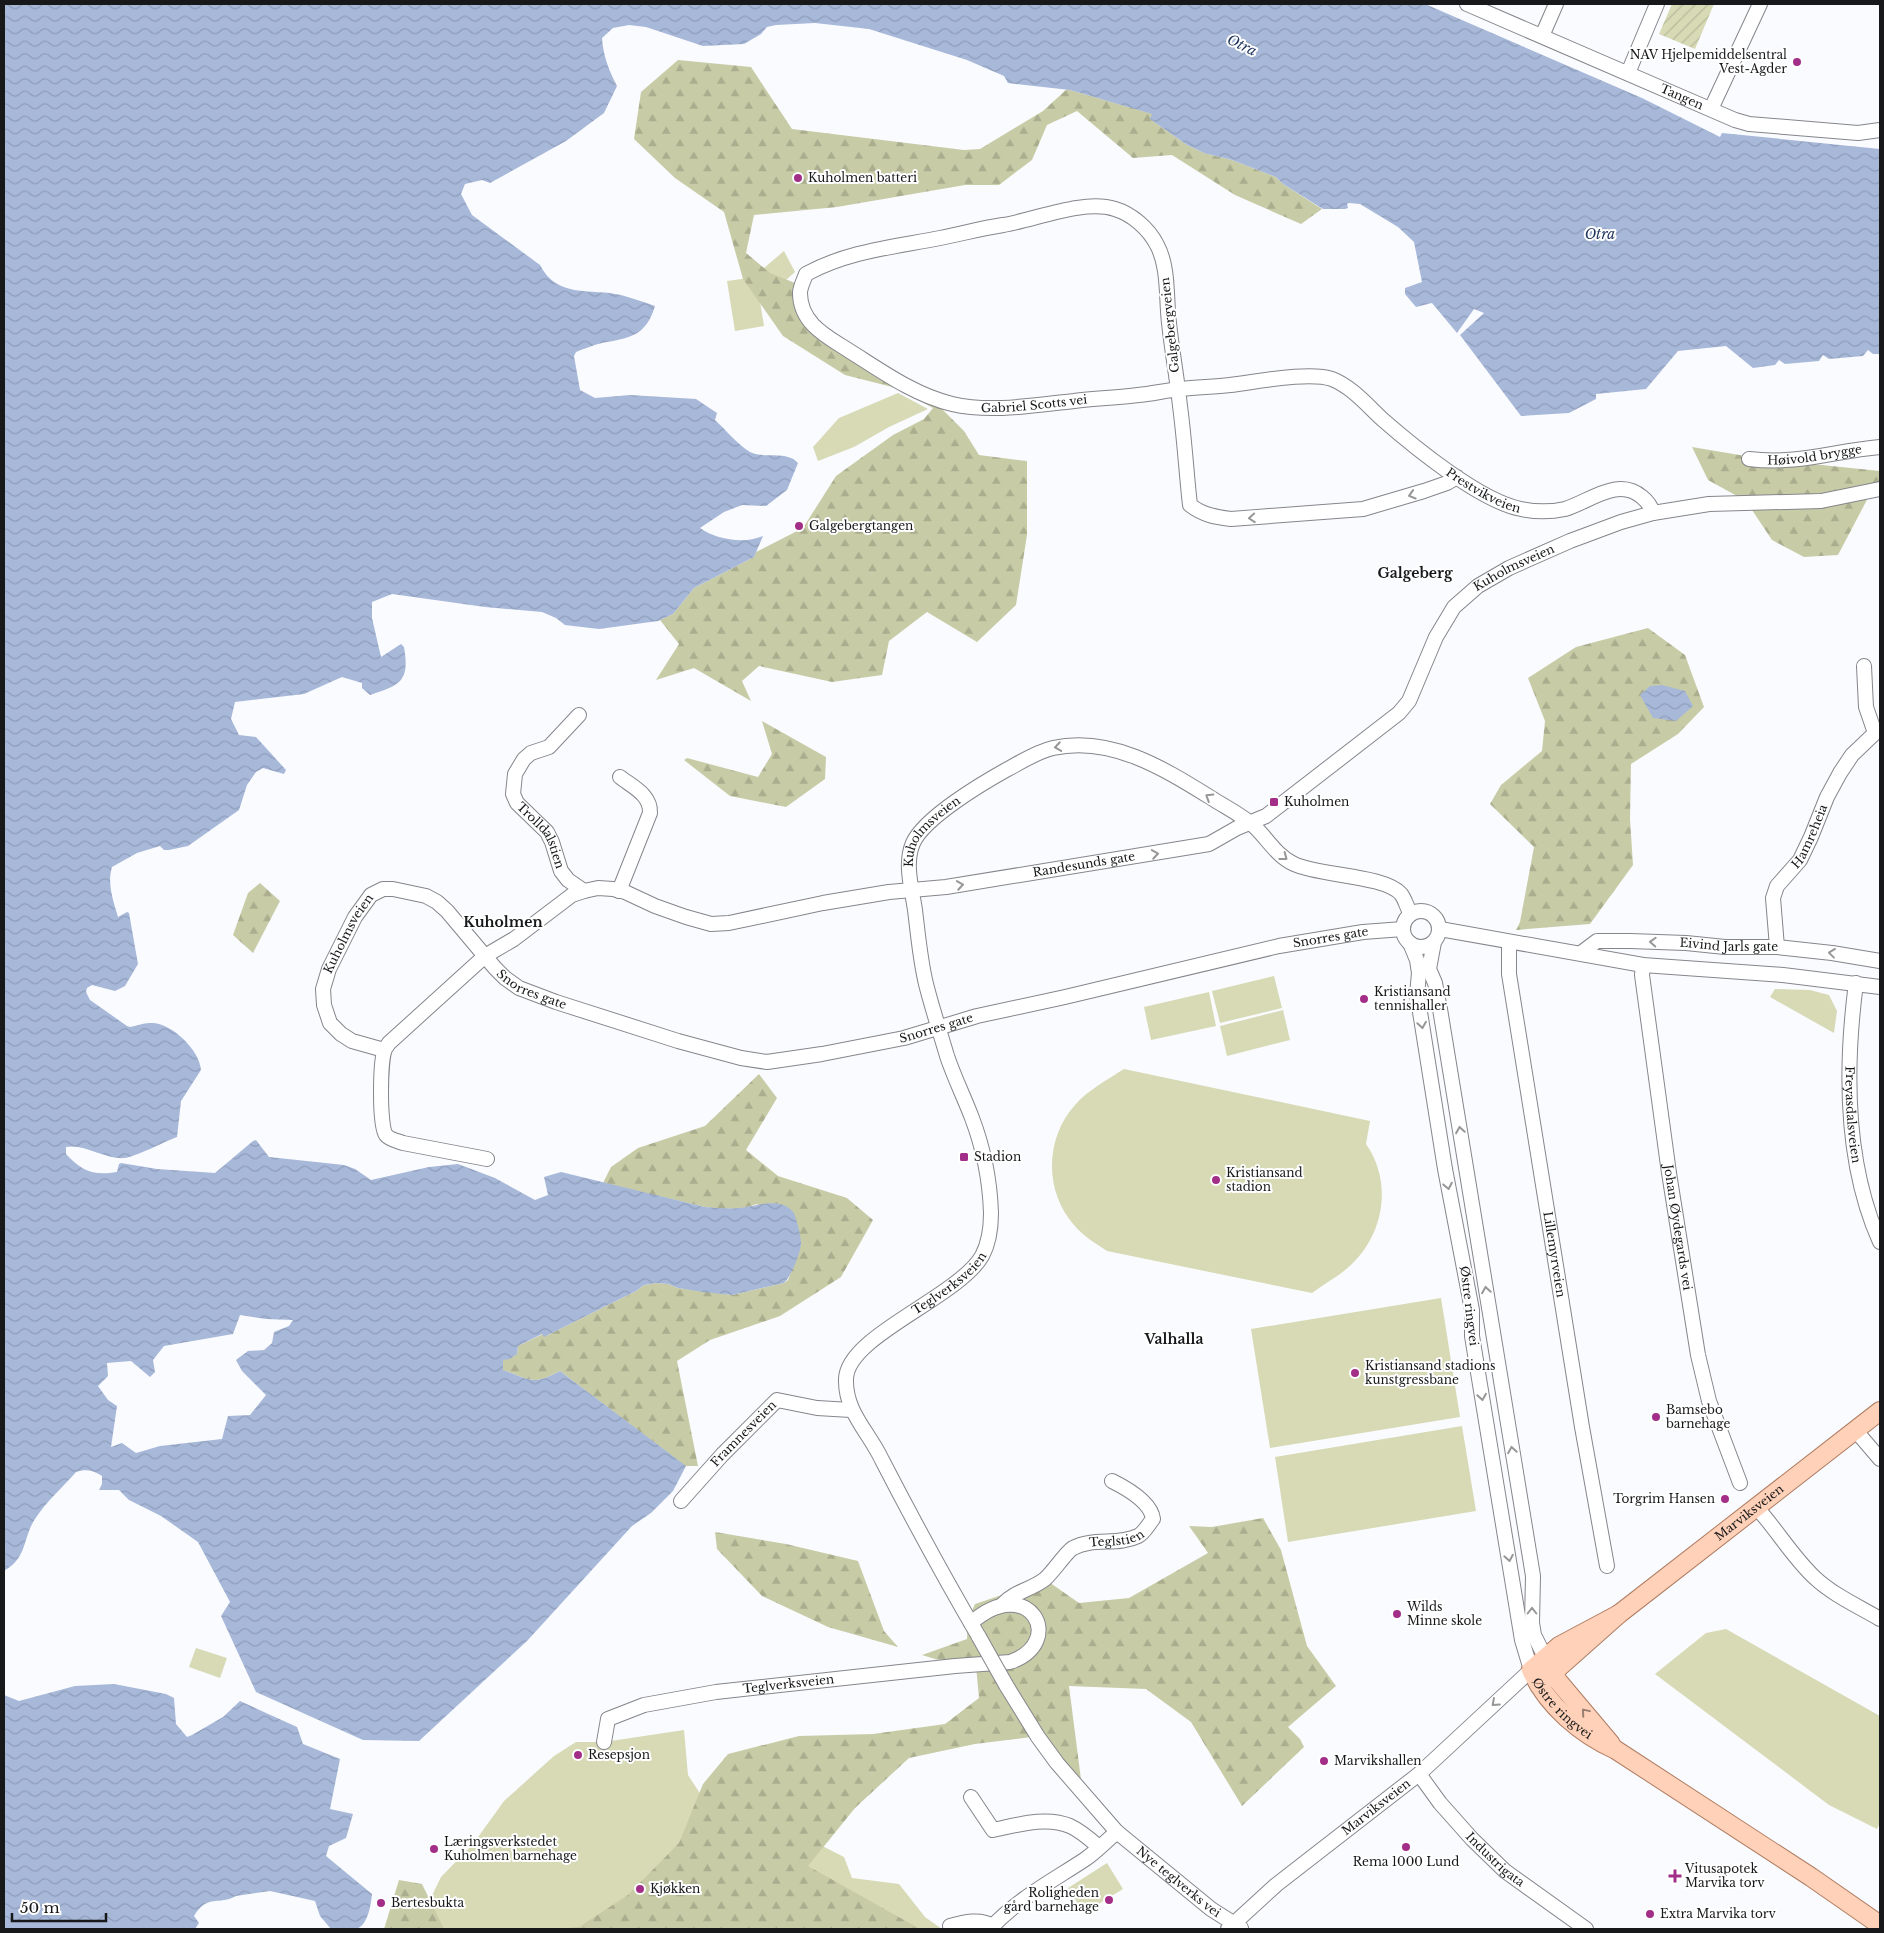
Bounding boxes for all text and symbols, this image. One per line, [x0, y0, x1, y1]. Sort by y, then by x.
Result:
water label: Otra [1224, 30, 1260, 60]
place label: NAV Hjelpemiddelsentral Vest-Agder [1630, 47, 1787, 76]
marker: NAV Hjelpemiddelsentral Vest-Agder [1791, 56, 1803, 68]
street label: Tangen [1658, 81, 1706, 112]
place label: Kuholmen batteri [808, 170, 917, 185]
marker: Kuholmen batteri [792, 172, 804, 184]
water label: Otra [1585, 225, 1615, 243]
street label: Galgebergveien [1157, 277, 1182, 373]
street label: Gabriel Scotts vei [981, 392, 1088, 415]
street label: Høivold brygge [1767, 441, 1863, 467]
street label: Prestvikveien [1443, 464, 1522, 516]
one-way arrow [1409, 489, 1417, 499]
one-way arrow [1248, 512, 1256, 523]
place label: Galgebergtangen [809, 518, 913, 533]
marker: Galgebergtangen [793, 520, 805, 532]
street label: Kuholmsveien [1471, 541, 1557, 594]
district label: Galgeberg [1377, 564, 1453, 582]
one-way arrow [1054, 742, 1062, 752]
street label: Kuholmsveien [901, 793, 963, 867]
one-way arrow [1205, 793, 1214, 803]
place label: Kuholmen [1284, 794, 1349, 809]
marker: Kuholmen [1268, 796, 1280, 808]
street label: Trolldalstien [514, 799, 568, 870]
street label: Hamreheia [1788, 802, 1830, 871]
street label: Randesunds gate [1032, 848, 1136, 880]
one-way arrow [1150, 849, 1159, 859]
one-way arrow [1278, 851, 1288, 860]
one-way arrow [956, 880, 964, 891]
street label: Kuholmsveien [320, 891, 376, 976]
district label: Kuholmen [463, 913, 543, 931]
street label: Snorres gate [1292, 924, 1369, 951]
street label: Eivind Jarls gate [1679, 935, 1778, 954]
one-way arrow [1648, 937, 1656, 948]
one-way arrow [1828, 948, 1836, 959]
street label: Snorres gate [494, 966, 569, 1012]
place label: Kristiansand tennishaller [1374, 984, 1451, 1013]
marker: Kristiansand tennishaller [1358, 993, 1370, 1005]
street label: Snorres gate [898, 1010, 975, 1046]
one-way arrow [1416, 1021, 1426, 1030]
street label: Freyasdalsveien [1843, 1066, 1864, 1164]
one-way arrow [1455, 1125, 1465, 1134]
place label: Stadion [974, 1149, 1021, 1164]
marker: Stadion [958, 1151, 970, 1163]
street label: Johan Øydegards vei [1661, 1162, 1696, 1291]
place label: Kristiansand stadion [1226, 1165, 1303, 1194]
marker: Kristiansand stadion [1210, 1174, 1222, 1186]
one-way arrow [1443, 1181, 1453, 1190]
street label: Lillemyrveien [1540, 1210, 1569, 1298]
street label: Teglverksveien [909, 1249, 990, 1318]
street label: Østre ringvei [1457, 1265, 1482, 1347]
one-way arrow [1481, 1286, 1491, 1294]
district label: Valhalla [1144, 1330, 1203, 1348]
place label: Kristiansand stadions kunstgressbane [1365, 1358, 1495, 1387]
marker: Kristiansand stadions kunstgressbane [1349, 1367, 1361, 1379]
one-way arrow [1477, 1393, 1487, 1402]
street label: Framnesveien [707, 1397, 779, 1469]
place label: Bamsebo barnehage [1665, 1402, 1730, 1431]
marker: Bamsebo barnehage [1650, 1411, 1662, 1423]
one-way arrow [1507, 1446, 1518, 1454]
street label: Marviksveien [1712, 1481, 1786, 1544]
place label: Torgrim Hansen [1613, 1491, 1715, 1506]
marker: Torgrim Hansen [1719, 1493, 1731, 1505]
street label: Teglstien [1088, 1526, 1147, 1550]
one-way arrow [1504, 1553, 1514, 1562]
place label: Wilds Minne skole [1406, 1599, 1482, 1628]
one-way arrow [1527, 1607, 1537, 1614]
marker: Wilds Minne skole [1391, 1608, 1403, 1620]
street label: Teglverksveien [742, 1671, 835, 1696]
street label: Østre ringvei [1529, 1675, 1595, 1742]
one-way arrow [1492, 1697, 1501, 1706]
one-way arrow [1581, 1709, 1590, 1718]
place label: Resepsjon [588, 1747, 650, 1762]
marker: Resepsjon [572, 1749, 584, 1761]
place label: Marvikshallen [1334, 1753, 1422, 1768]
marker: Marvikshallen [1318, 1755, 1330, 1767]
street label: Marviksveien [1339, 1775, 1413, 1838]
street label: Industrigata [1463, 1829, 1528, 1890]
place label: Læringsverkstedet Kuholmen barnehage [444, 1834, 577, 1863]
marker: Rema 1000 Lund [1400, 1841, 1412, 1853]
marker: Læringsverkstedet Kuholmen barnehage [428, 1843, 440, 1855]
street label: Nye teglverks vei [1134, 1843, 1224, 1920]
place label: Rema 1000 Lund [1353, 1854, 1459, 1869]
place label: Vitusapotek Marvika torv [1684, 1861, 1765, 1890]
marker: Vitusapotek Marvika torv [1669, 1870, 1681, 1882]
place label: Kjøkken [650, 1881, 700, 1896]
marker: Kjøkken [634, 1883, 646, 1895]
place label: Roligheden gård barnehage [1004, 1885, 1099, 1914]
scale bar [12, 1890, 106, 1922]
marker: Roligheden gård barnehage [1103, 1894, 1115, 1906]
place label: Bertesbukta [391, 1895, 464, 1910]
marker: Bertesbukta [375, 1897, 387, 1909]
text: 50 m [20, 1898, 60, 1917]
place label: Extra Marvika torv [1660, 1906, 1777, 1921]
marker: Extra Marvika torv [1644, 1908, 1656, 1920]

